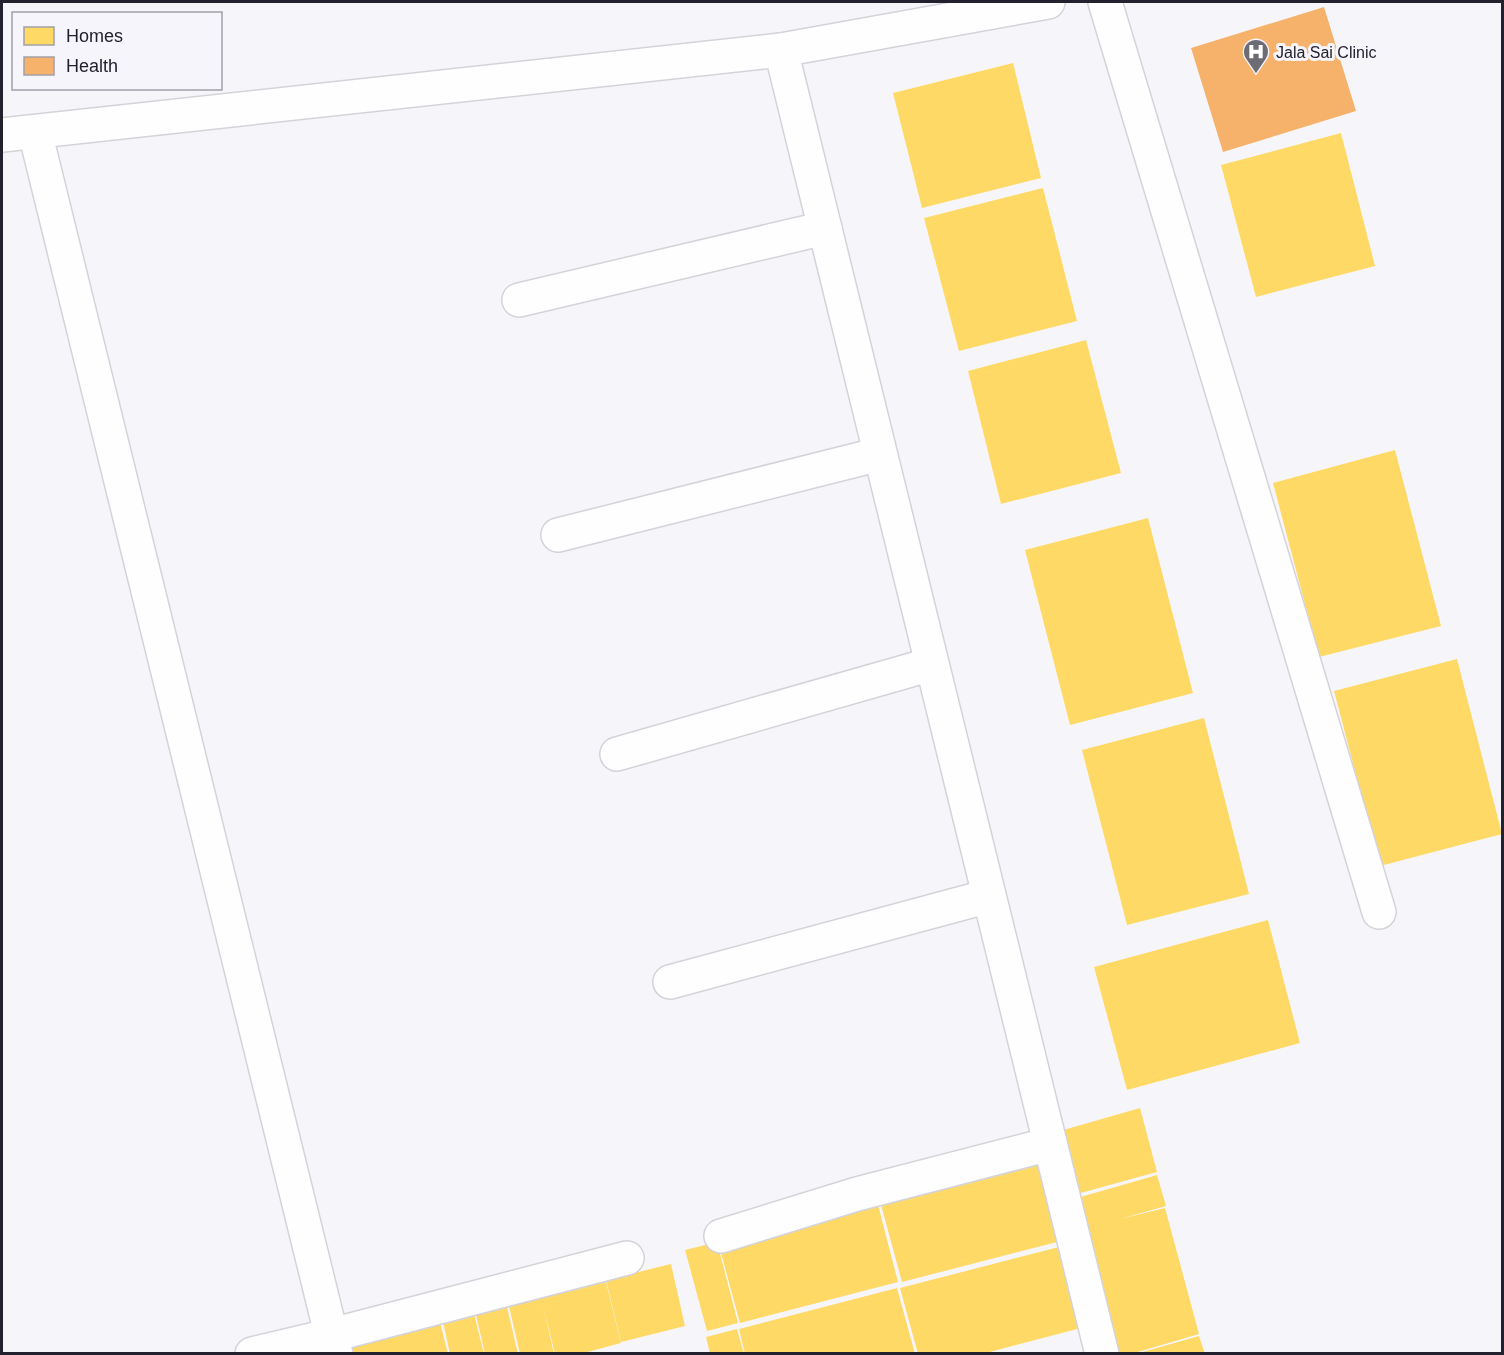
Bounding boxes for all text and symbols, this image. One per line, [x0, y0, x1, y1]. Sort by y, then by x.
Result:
legend [12, 12, 222, 90]
text: Homes [66, 26, 123, 46]
hospital icon: Jala Sai Clinic [1241, 37, 1271, 75]
place label: Jala Sai Clinic [1276, 44, 1376, 61]
text: Health [66, 56, 118, 76]

